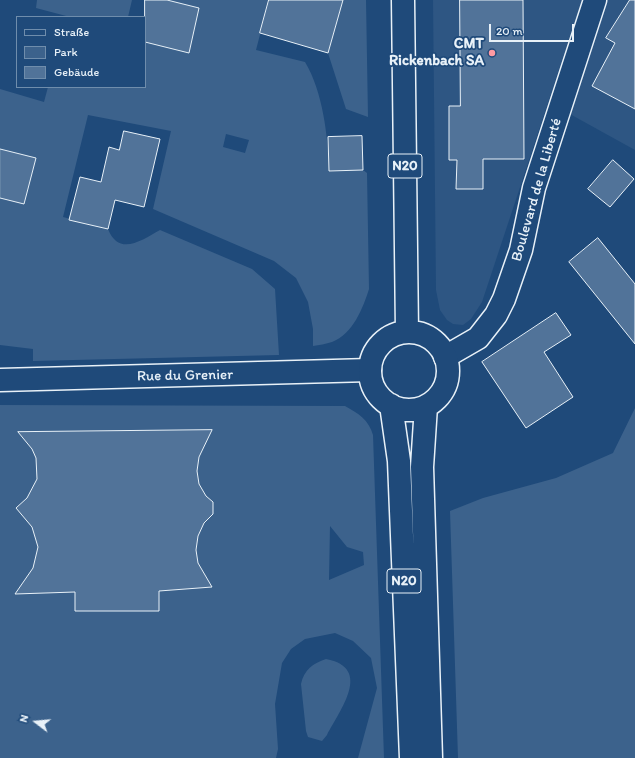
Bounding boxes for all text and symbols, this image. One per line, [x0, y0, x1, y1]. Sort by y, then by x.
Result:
legend [16, 16, 146, 88]
scale bar [491, 16, 576, 42]
text: 20 m [496, 24, 523, 38]
text: Straße [54, 25, 89, 39]
place label: CMT Rickenbach SA [389, 35, 484, 70]
text: Park [54, 45, 78, 59]
marker: CMT Rickenbach SA [487, 48, 497, 58]
text: Gebäude [54, 65, 99, 79]
street label: Boulevard de la Liberté [508, 116, 566, 264]
road number: N20 [388, 154, 422, 178]
street label: Rue du Grenier [137, 366, 233, 386]
road number: N20 [387, 569, 421, 593]
north arrow [16, 702, 56, 742]
text: N [17, 713, 31, 724]

